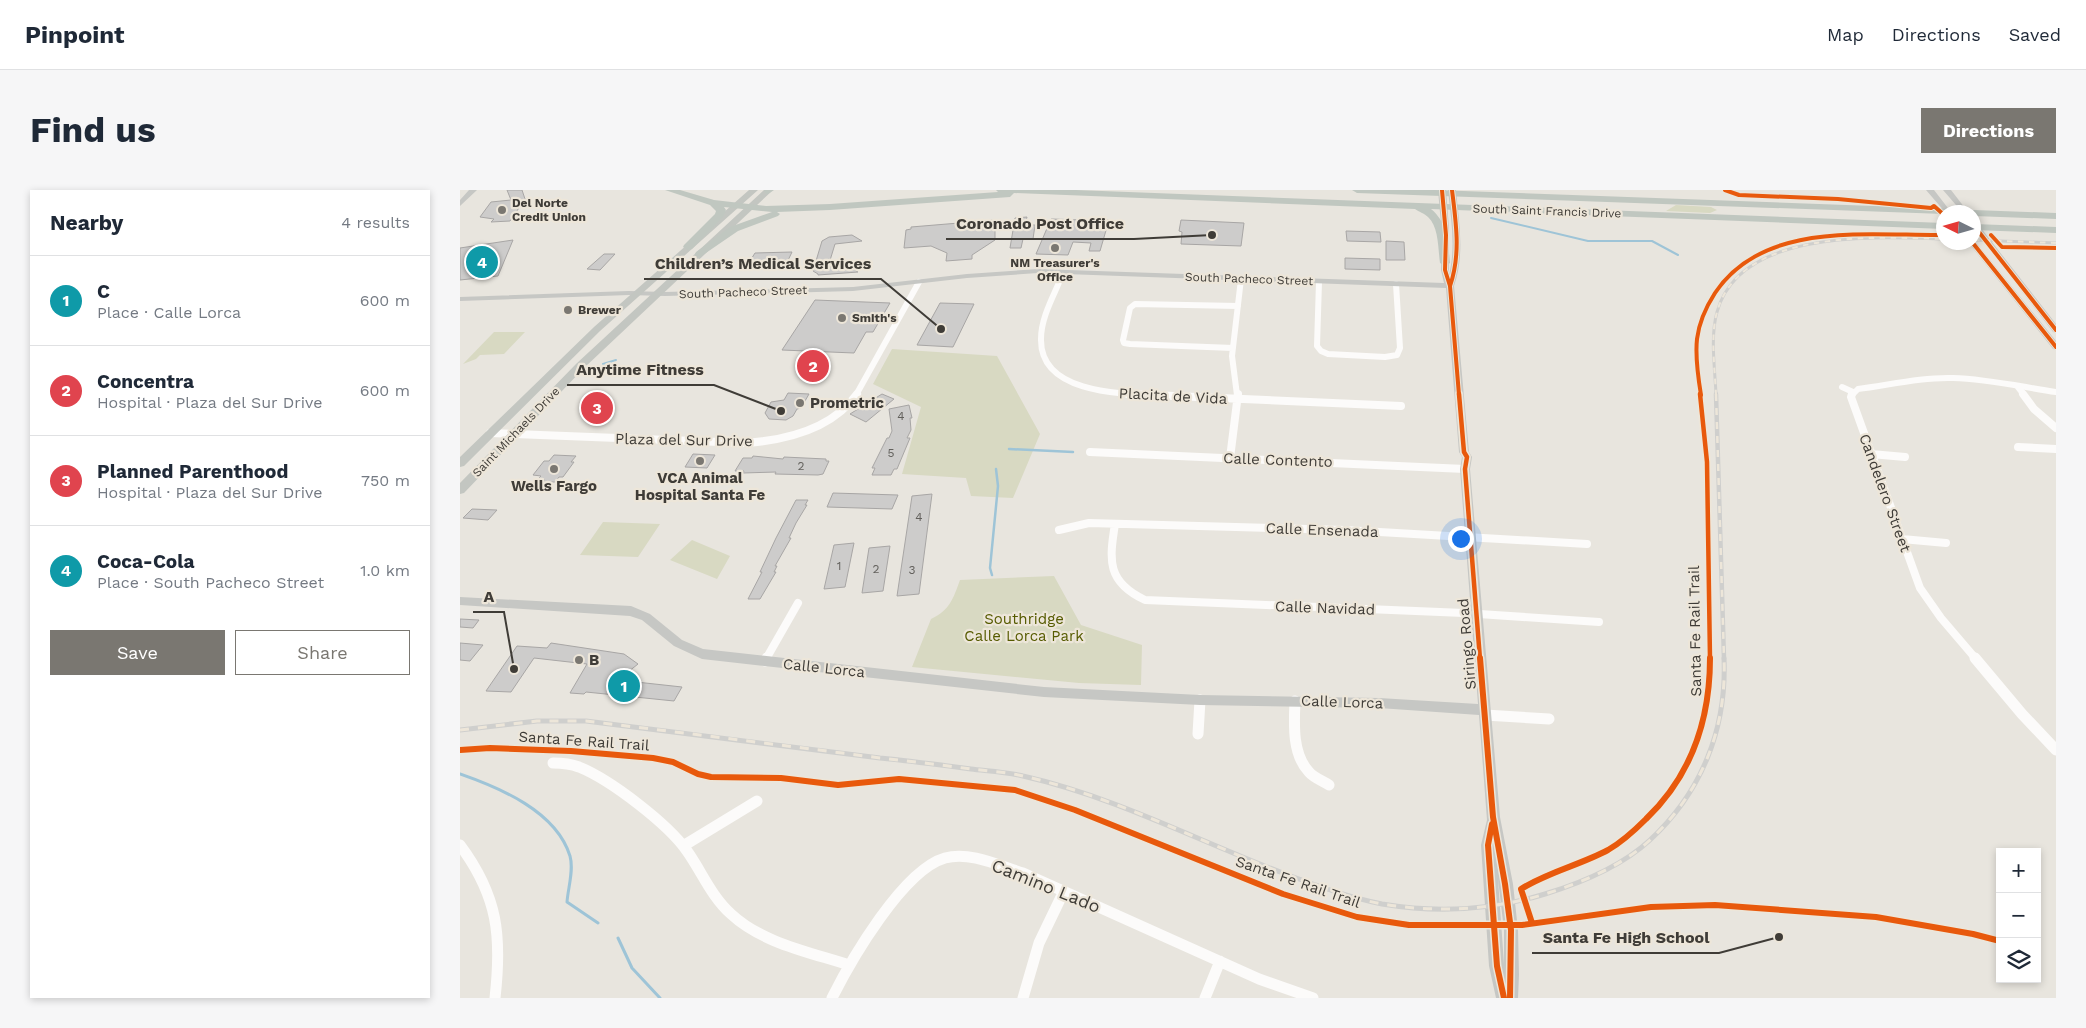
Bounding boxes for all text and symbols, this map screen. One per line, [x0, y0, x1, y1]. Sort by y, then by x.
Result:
text: Pinpoint [25, 21, 125, 49]
text: Map [1827, 24, 1864, 45]
text: Directions [1892, 24, 1981, 45]
text: Saved [2009, 24, 2061, 45]
button: Directions [1921, 108, 2056, 153]
text: Find us [30, 109, 156, 151]
place label: Del Norte Credit Union [512, 196, 586, 224]
street label: South Saint Francis Drive [1472, 201, 1622, 221]
marker: Del Norte Credit Union [496, 204, 508, 216]
north arrow [1936, 205, 1981, 250]
callout: Coronado Post Office [946, 208, 1134, 239]
text: Nearby [50, 210, 123, 235]
text: 4 results [341, 213, 410, 232]
text: Coronado Post Office [956, 214, 1124, 233]
marker: NM Treasurer's Office [1049, 242, 1061, 254]
pin: 4 [466, 243, 498, 281]
callout: Children’s Medical Services [644, 248, 881, 279]
text: Children’s Medical Services [655, 254, 872, 273]
place label: NM Treasurer's Office [1010, 256, 1100, 284]
street label: South Pacheco Street [1185, 270, 1313, 288]
text: C [97, 280, 110, 303]
street label: South Pacheco Street [679, 283, 807, 301]
text: 1 [63, 291, 69, 310]
text: 600 m [360, 291, 410, 310]
text: Place · Calle Lorca [97, 303, 241, 322]
place label: Brewer [578, 303, 622, 317]
marker: Brewer [562, 304, 574, 316]
place label: Smith's [852, 311, 897, 325]
marker: Smith's [836, 312, 848, 324]
pin: 2 [797, 347, 829, 385]
callout: Anytime Fitness [567, 354, 714, 385]
text: Anytime Fitness [576, 360, 704, 379]
text: Concentra [97, 370, 194, 393]
text: 2 [61, 381, 71, 400]
text: 600 m [360, 381, 410, 400]
street label: Saint Michaels Drive [470, 384, 563, 480]
street label: Placita de Vida [1118, 384, 1228, 408]
pin: 3 [581, 389, 613, 427]
text: Hospital · Plaza del Sur Drive [97, 393, 322, 412]
place label: Prometric [810, 394, 884, 412]
marker: Prometric [794, 397, 806, 409]
house number: 4 [897, 409, 905, 423]
street label: Plaza del Sur Drive [615, 430, 753, 450]
street label: Candelero Street [1855, 431, 1915, 555]
house number: 5 [888, 446, 895, 460]
street label: Calle Contento [1223, 449, 1333, 471]
marker: VCA Animal Hospital Santa Fe [694, 455, 706, 467]
house number: 2 [798, 459, 805, 473]
text: Planned Parenthood [97, 460, 288, 483]
marker: Wells Fargo [548, 463, 560, 475]
place label: VCA Animal Hospital Santa Fe [635, 469, 766, 504]
text: 3 [61, 471, 71, 490]
text: 750 m [361, 471, 410, 490]
place label: Wells Fargo [511, 477, 597, 495]
text: Hospital · Plaza del Sur Drive [97, 483, 322, 502]
house number: 4 [915, 510, 923, 524]
street label: Calle Ensenada [1265, 519, 1379, 541]
your location [1448, 526, 1474, 552]
text: Coca-Cola [97, 550, 195, 573]
house number: 1 [837, 559, 841, 573]
text: 4 [61, 561, 71, 580]
text: 1.0 km [360, 561, 410, 580]
house number: 2 [873, 562, 880, 576]
house number: 3 [909, 563, 916, 577]
street label: Santa Fe Rail Trail [1685, 565, 1705, 697]
text: Place · South Pacheco Street [97, 573, 324, 592]
callout: A [473, 581, 504, 612]
text: A [484, 587, 495, 606]
street label: Calle Navidad [1275, 597, 1375, 619]
street label: Siringo Road [1454, 598, 1480, 690]
park label: Southridge Calle Lorca Park [964, 610, 1084, 645]
button: Save [50, 630, 225, 675]
button: Share [235, 630, 410, 675]
place label: B [589, 651, 599, 669]
marker: B [573, 654, 585, 666]
street label: Calle Lorca [782, 655, 866, 681]
pin: 1 [608, 667, 640, 705]
street label: Calle Lorca [1301, 692, 1384, 712]
street label: Santa Fe Rail Trail [518, 727, 650, 755]
map controls [1996, 848, 2041, 983]
button: + [1996, 848, 2041, 893]
street label: Santa Fe Rail Trail [1233, 852, 1363, 912]
street label: Camino Lado [989, 854, 1104, 917]
button: − [1996, 893, 2041, 938]
callout: Santa Fe High School [1532, 922, 1719, 953]
text: Santa Fe High School [1543, 928, 1710, 947]
button: layers [1996, 938, 2041, 983]

